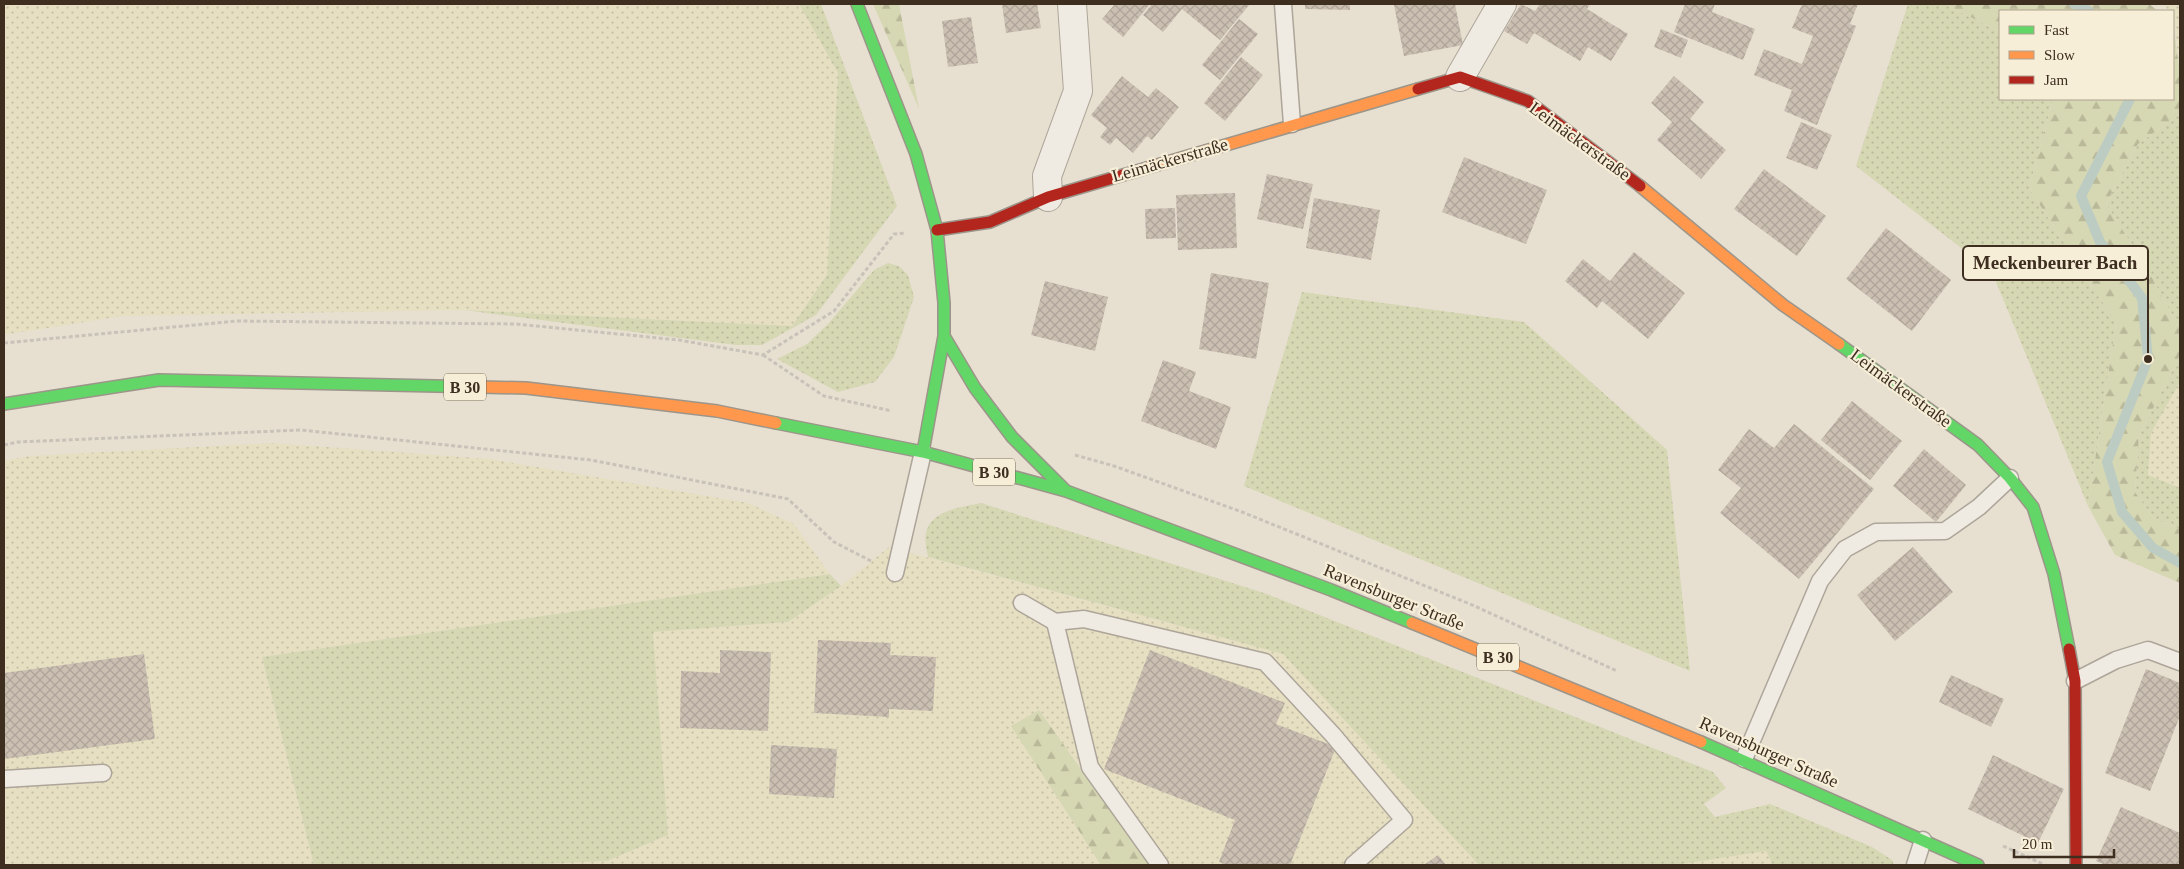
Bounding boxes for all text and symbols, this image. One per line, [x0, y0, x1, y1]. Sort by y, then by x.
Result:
legend [1999, 10, 2174, 100]
text: Fast [2044, 22, 2070, 38]
text: Slow [2044, 47, 2075, 63]
text: Jam [2044, 72, 2068, 88]
street label: Leimäckerstraße [1526, 98, 1634, 184]
street label: Leimäckerstraße [1110, 134, 1230, 186]
callout: Meckenbeurer Bach [1963, 246, 2148, 280]
text: Meckenbeurer Bach [1973, 252, 2138, 273]
street label: Leimäckerstraße [1847, 345, 1955, 431]
road number: B 30 [444, 374, 486, 401]
road number: B 30 [973, 458, 1015, 486]
street label: Ravensburger Straße [1321, 560, 1467, 634]
road number: B 30 [1477, 644, 1519, 670]
street label: Ravensburger Straße [1696, 712, 1842, 792]
scale bar [2014, 826, 2114, 858]
text: 20 m [2022, 836, 2053, 852]

